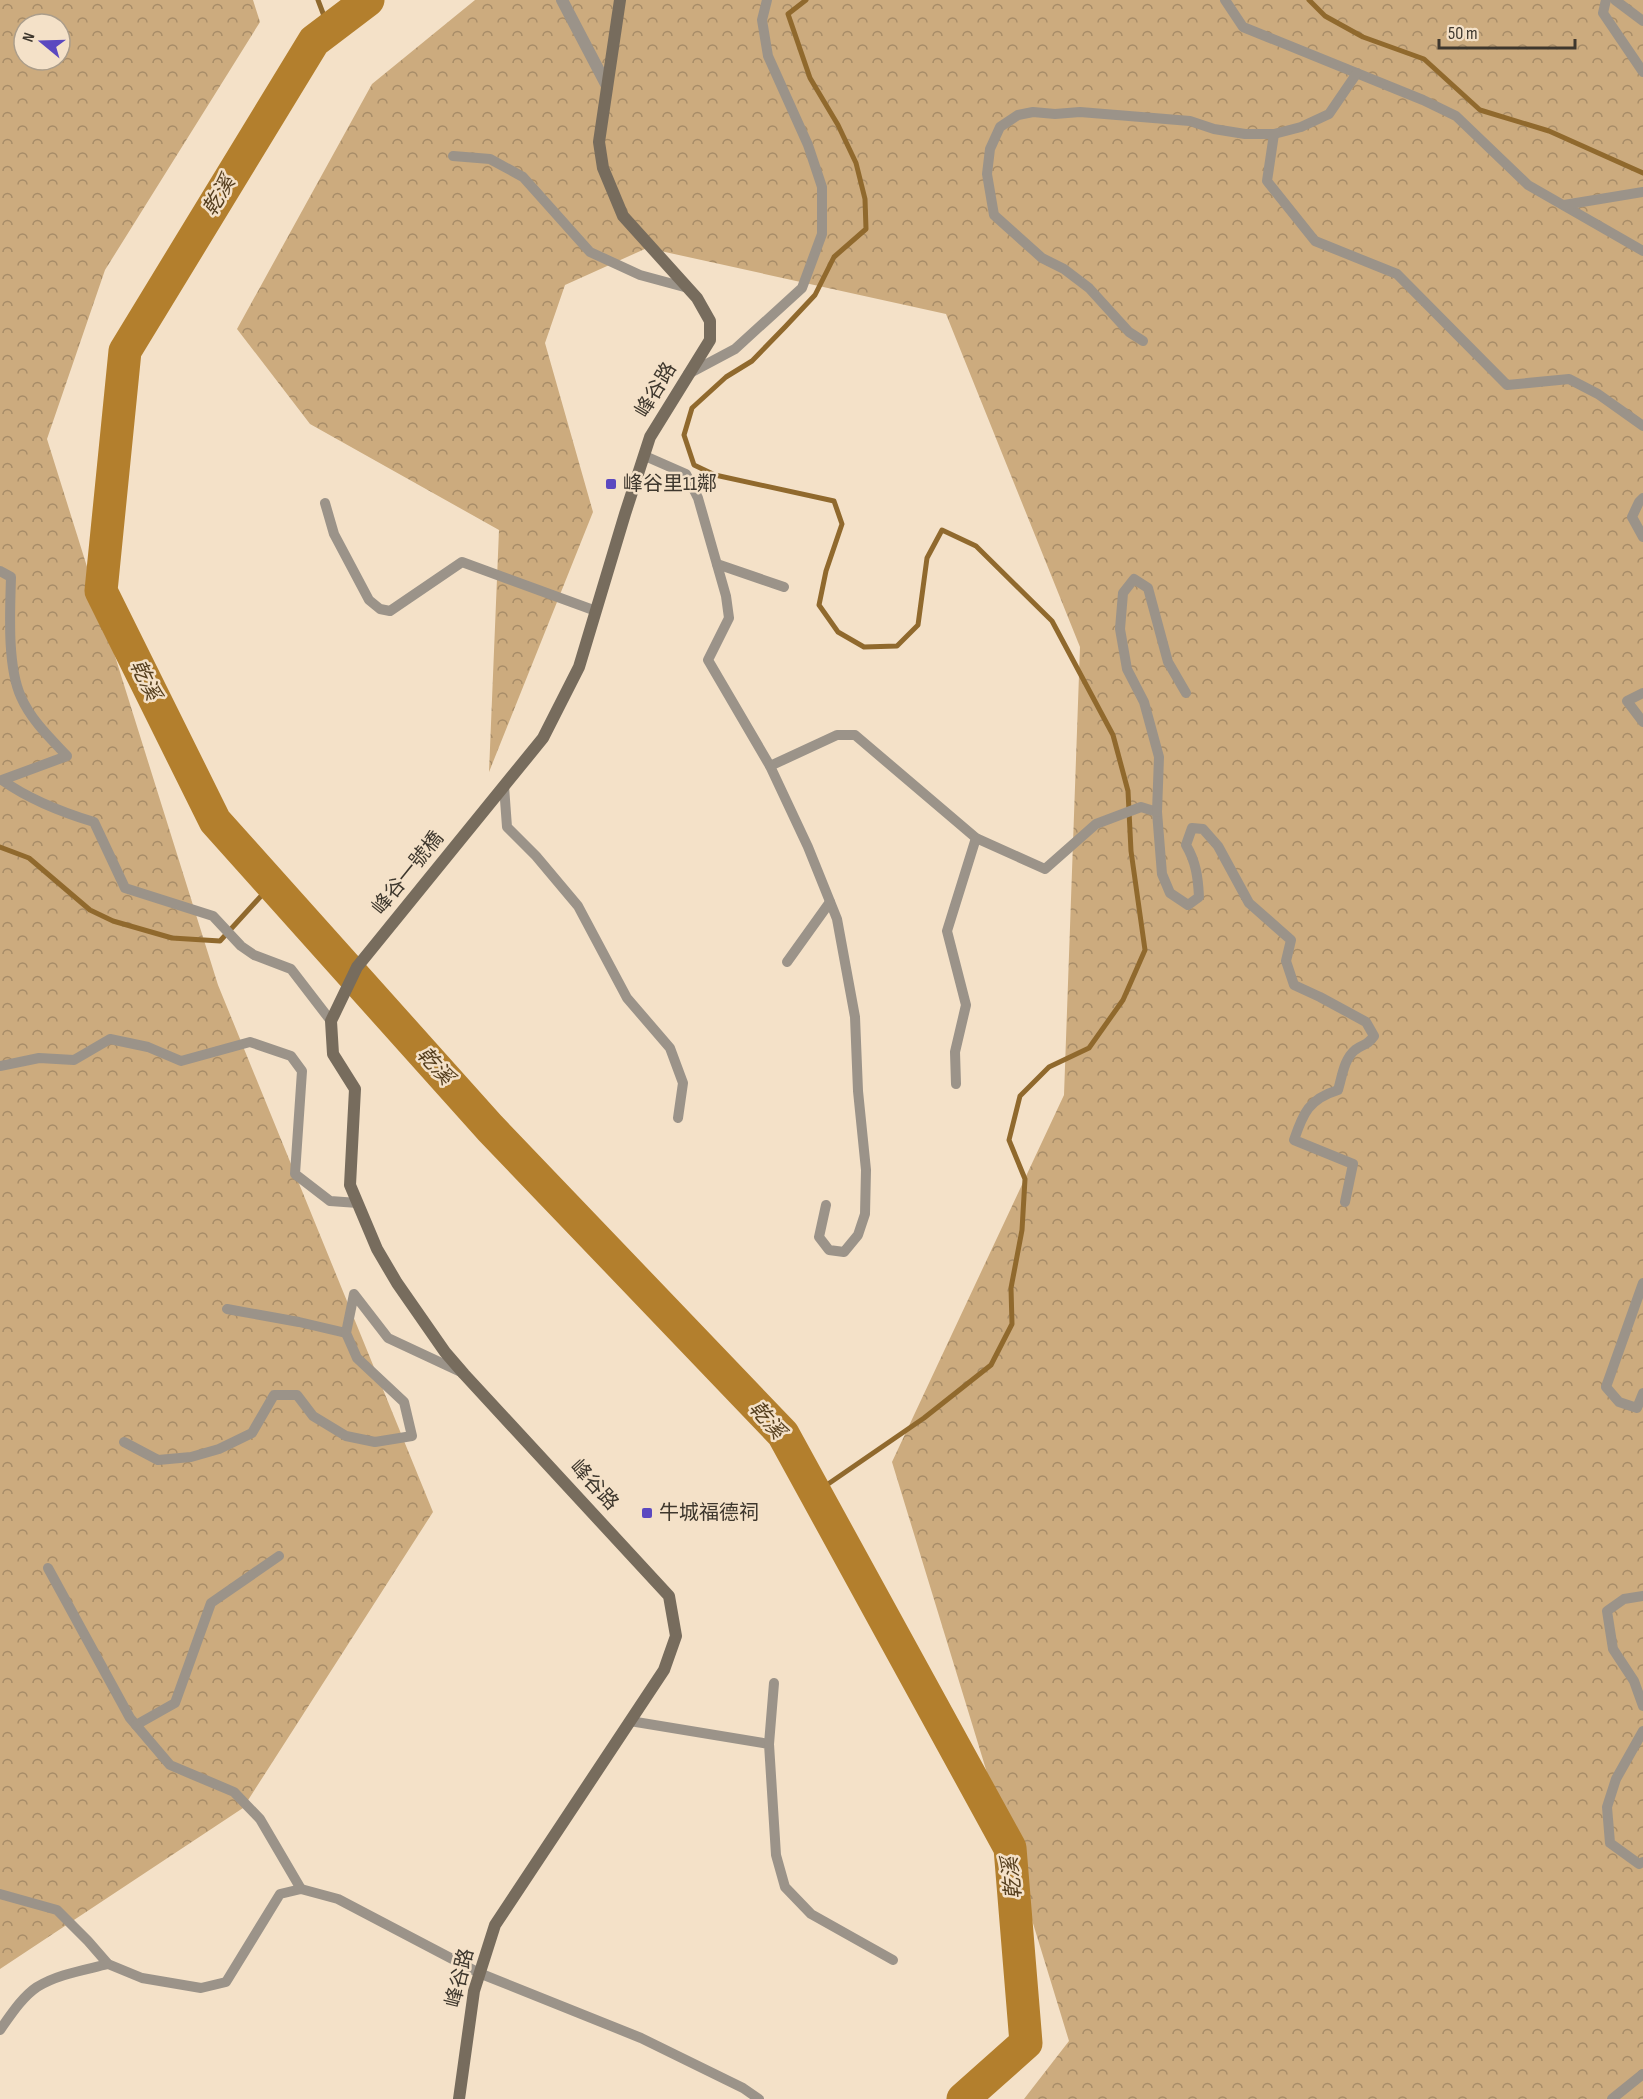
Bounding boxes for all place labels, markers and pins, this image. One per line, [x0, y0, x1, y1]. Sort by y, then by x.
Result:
place label: 峰谷里11鄰 [623, 472, 717, 496]
marker: 峰谷里11鄰 [604, 477, 618, 491]
place label: 牛城福德祠 [659, 1501, 759, 1525]
marker: 牛城福德祠 [640, 1506, 654, 1520]

